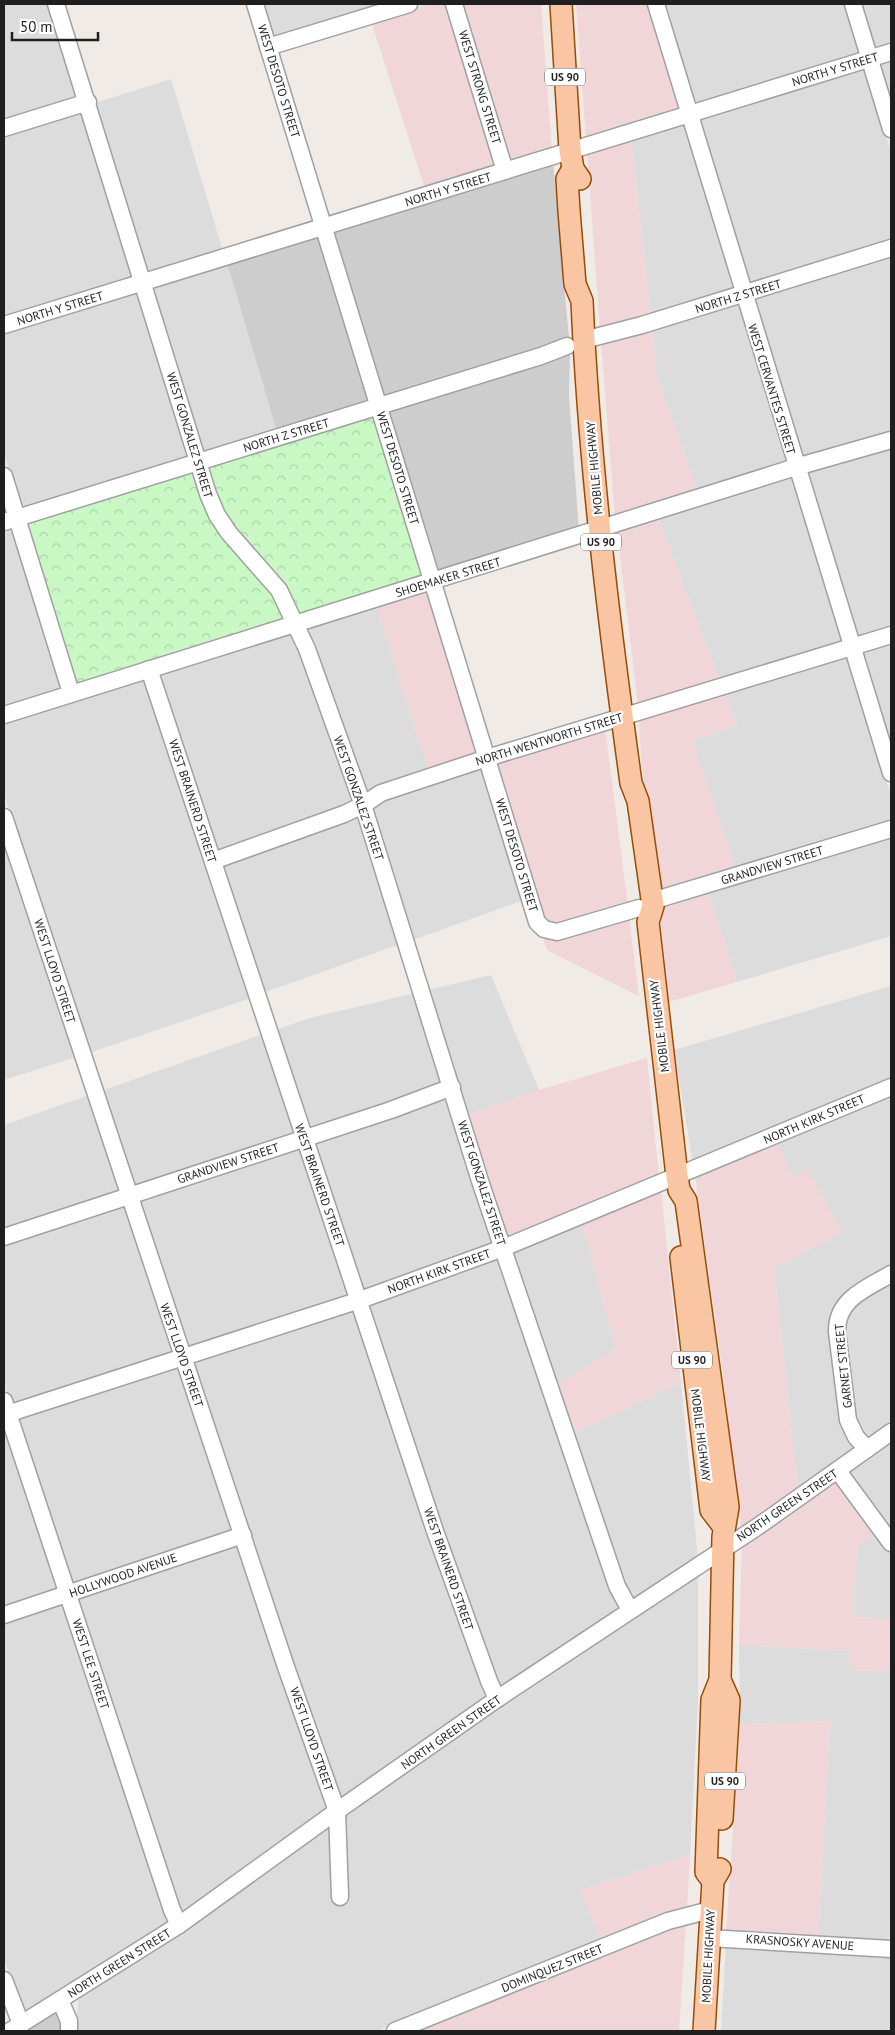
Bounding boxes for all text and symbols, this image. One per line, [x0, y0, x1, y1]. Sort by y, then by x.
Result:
scale bar [12, 10, 99, 42]
text: 50 m [20, 17, 53, 36]
street label: WEST DESOTO STREET [255, 23, 303, 140]
street label: WEST STRONG STREET [456, 28, 505, 146]
street label: NORTH Y STREET [790, 49, 880, 89]
road number: US 90 [545, 68, 585, 86]
street label: NORTH Y STREET [403, 169, 493, 209]
street label: NORTH Z STREET [693, 276, 783, 316]
street label: NORTH Y STREET [15, 288, 105, 328]
street label: WEST CERVANTES STREET [745, 322, 799, 456]
street label: WEST GONZALEZ STREET [164, 370, 216, 500]
street label: WEST DESOTO STREET [374, 410, 422, 527]
street label: NORTH Z STREET [241, 415, 331, 455]
street label: MOBILE HIGHWAY [582, 420, 606, 515]
road number: US 90 [581, 534, 621, 550]
street label: SHOEMAKER STREET [394, 554, 503, 600]
street label: NORTH WENTWORTH STREET [473, 709, 625, 769]
street label: WEST GONZALEZ STREET [331, 734, 387, 863]
street label: WEST BRAINERD STREET [166, 737, 220, 865]
street label: WEST DESOTO STREET [493, 797, 541, 914]
street label: GRANDVIEW STREET [719, 842, 825, 888]
street label: WEST LLOYD STREET [31, 917, 79, 1025]
street label: MOBILE HIGHWAY [646, 978, 672, 1073]
street label: NORTH KIRK STREET [761, 1091, 867, 1147]
street label: WEST GONZALEZ STREET [455, 1119, 509, 1248]
street label: WEST BRAINERD STREET [292, 1122, 348, 1249]
street label: GRANDVIEW STREET [175, 1139, 281, 1187]
street label: NORTH KIRK STREET [385, 1245, 493, 1297]
street label: WEST LLOYD STREET [157, 1301, 207, 1409]
street label: GARNET STREET [831, 1323, 855, 1409]
road number: US 90 [672, 1352, 712, 1368]
street label: MOBILE HIGHWAY [688, 1388, 714, 1483]
street label: NORTH GREEN STREET [733, 1465, 841, 1544]
street label: WEST BRAINERD STREET [421, 1506, 477, 1633]
street label: HOLLYWOOD AVENUE [67, 1550, 179, 1600]
street label: WEST LEE STREET [69, 1617, 113, 1711]
street label: WEST LLOYD STREET [287, 1685, 337, 1793]
street label: NORTH GREEN STREET [398, 1692, 504, 1772]
road number: US 90 [705, 1772, 745, 1790]
street label: MOBILE HIGHWAY [698, 1909, 718, 2003]
street label: NORTH GREEN STREET [65, 1925, 174, 2001]
street label: KRASNOSKY AVENUE [745, 1931, 855, 1953]
street label: DOMINQUEZ STREET [499, 1941, 605, 1995]

